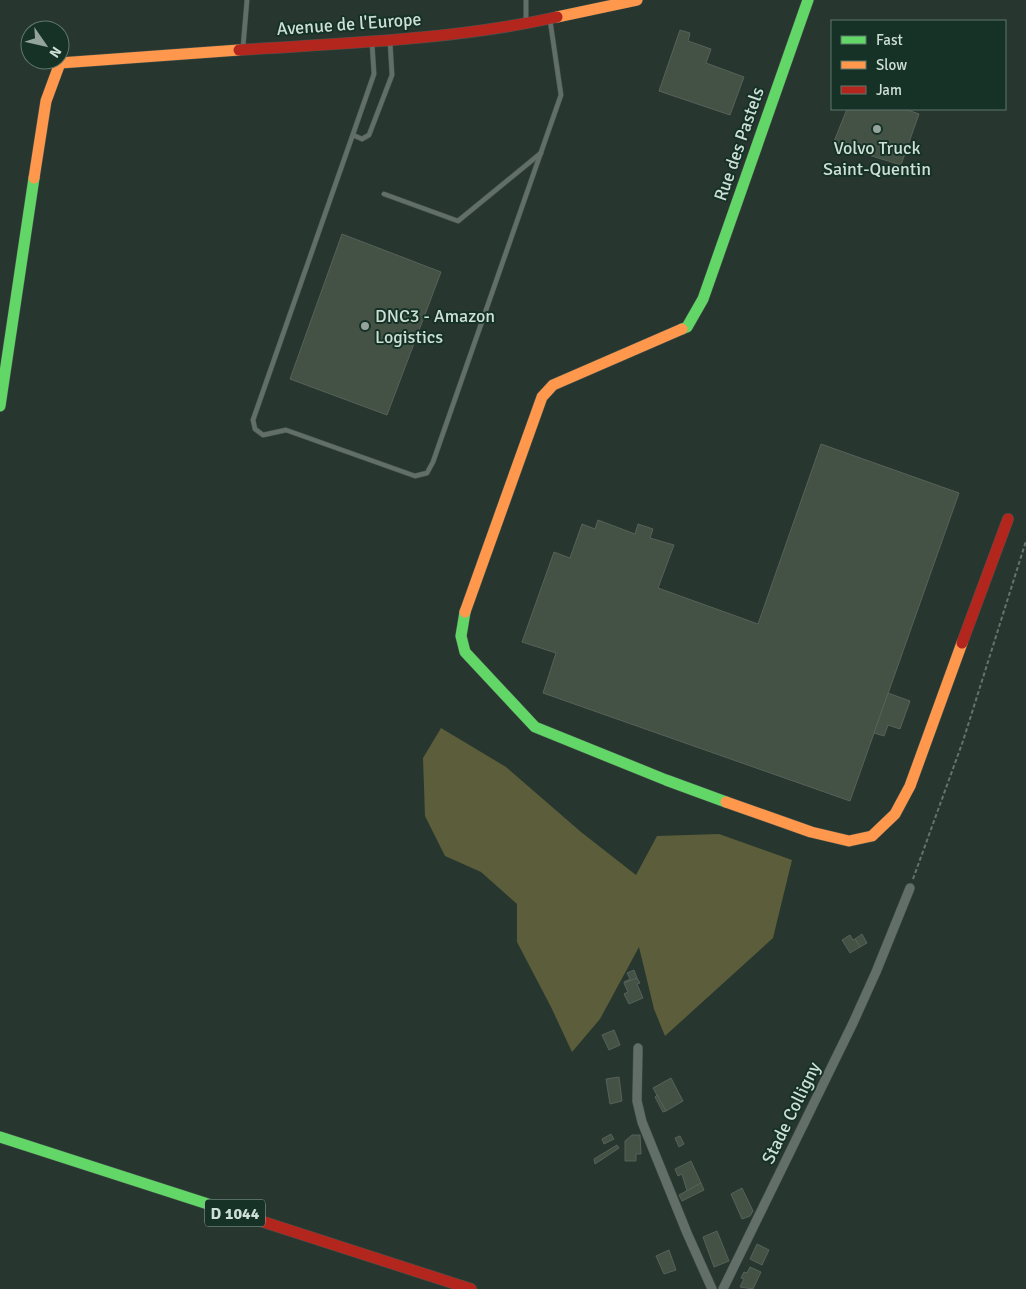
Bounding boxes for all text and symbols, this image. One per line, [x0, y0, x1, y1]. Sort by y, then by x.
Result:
street label: Avenue de l'Europe [276, 8, 422, 40]
north arrow [20, 20, 70, 70]
legend [831, 20, 1006, 110]
text: Fast [876, 31, 903, 49]
text: N [46, 43, 65, 61]
text: Slow [876, 56, 907, 74]
text: Jam [876, 81, 902, 99]
street label: Rue des Pastels [709, 84, 769, 204]
marker: Volvo Truck Saint-Quentin [871, 123, 883, 135]
place label: Volvo Truck Saint-Quentin [823, 137, 931, 180]
place label: DNC3 - Amazon Logistics [375, 305, 495, 348]
marker: DNC3 - Amazon Logistics [359, 320, 371, 332]
street label: Stade Colligny [757, 1058, 825, 1168]
road number: D 1044 [205, 1200, 265, 1226]

